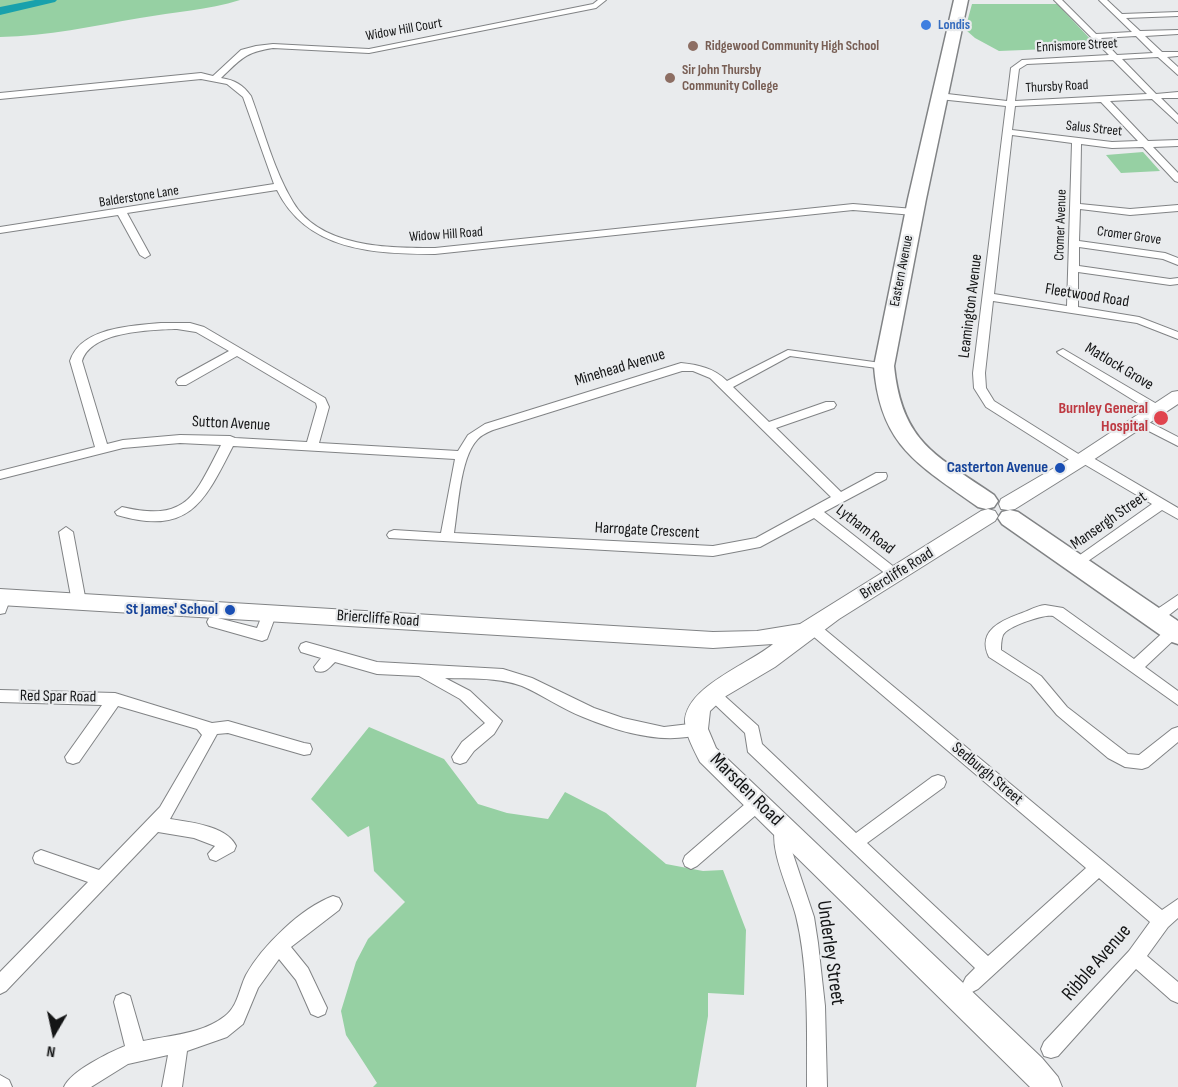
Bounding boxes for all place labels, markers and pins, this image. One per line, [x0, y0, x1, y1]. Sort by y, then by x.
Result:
place label: Londis [938, 17, 970, 33]
marker: Londis [919, 18, 933, 32]
place label: Ridgewood Community High School [705, 38, 879, 54]
marker: Ridgewood Community High School [686, 39, 700, 53]
place label: Sir John Thursby Community College [682, 62, 778, 94]
marker: Sir John Thursby Community College [663, 71, 677, 85]
place label: Burnley General Hospital [1059, 399, 1148, 437]
marker: Burnley General Hospital [1152, 409, 1170, 427]
place label: Casterton Avenue [947, 458, 1048, 478]
marker: Casterton Avenue [1053, 461, 1067, 475]
place label: St James' School [126, 600, 218, 620]
marker: St James' School [223, 603, 237, 617]

